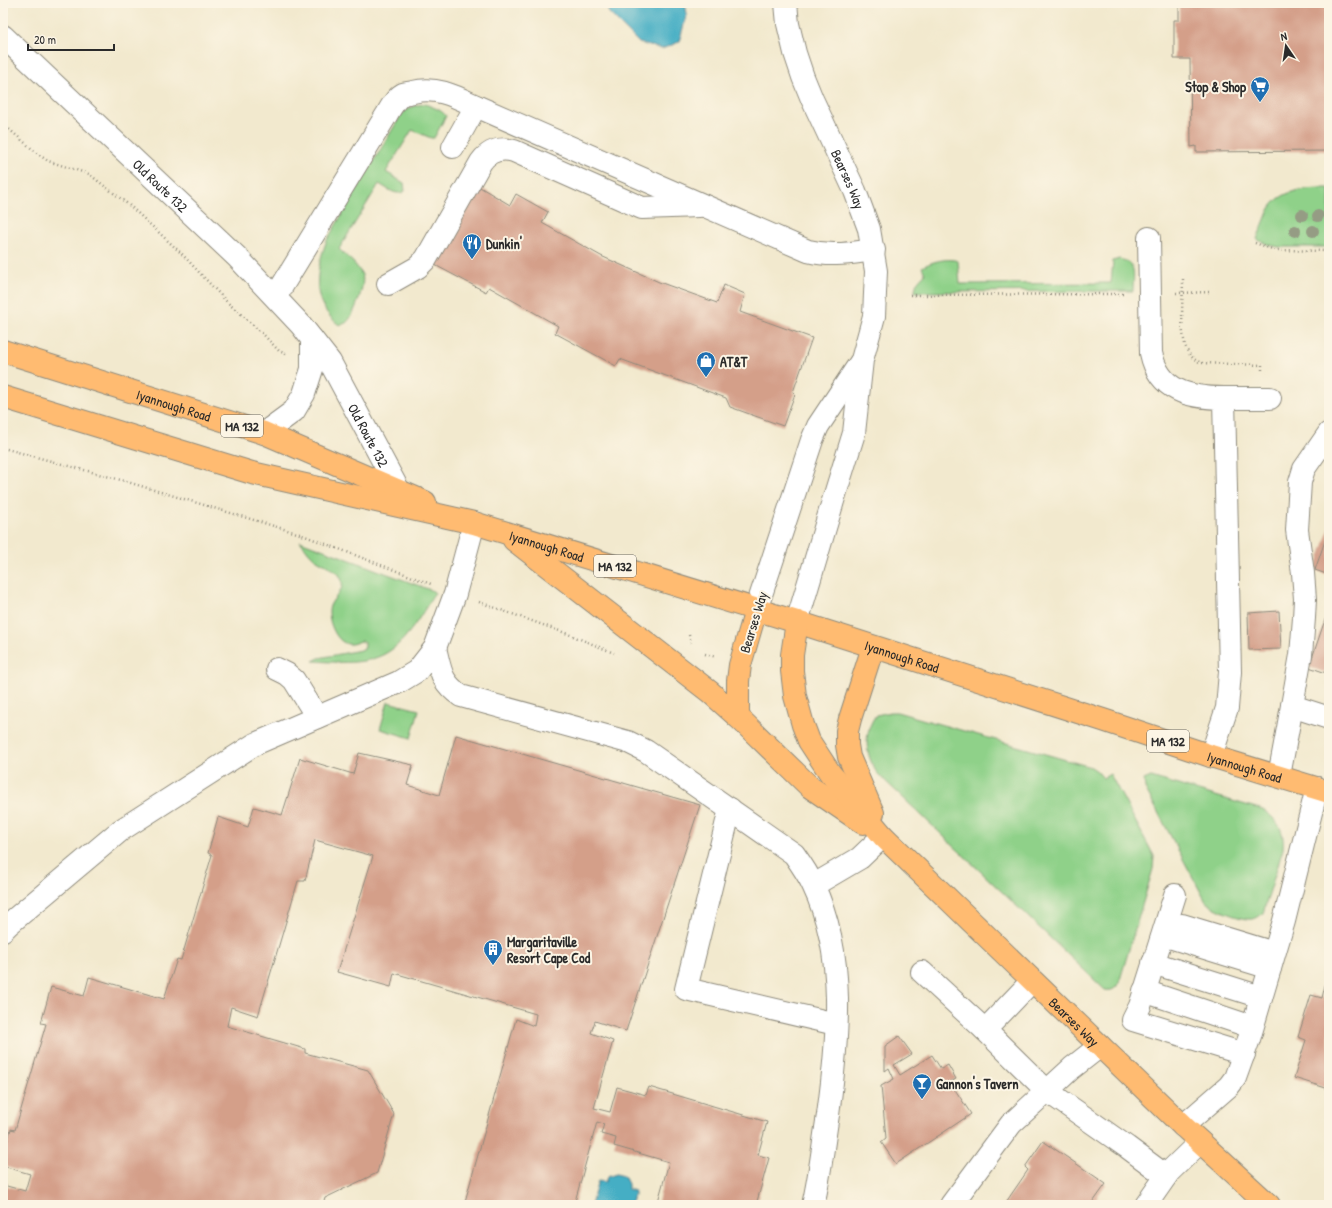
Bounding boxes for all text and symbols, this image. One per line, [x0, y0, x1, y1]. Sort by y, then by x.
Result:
scale bar [28, 26, 114, 52]
north arrow [1266, 26, 1306, 66]
text: N [1279, 29, 1288, 44]
text: 20 m [34, 31, 56, 48]
supermarket icon: Stop & Shop [1249, 75, 1271, 103]
place label: Stop & Shop [1185, 77, 1247, 98]
street label: Bearses Way [827, 146, 870, 212]
street label: Old Route 132 [129, 154, 193, 216]
restaurant icon: Dunkin' [461, 232, 483, 260]
place label: Dunkin' [486, 234, 522, 253]
shop icon: AT&T [695, 350, 717, 378]
place label: AT&T [720, 352, 748, 371]
street label: Iyannough Road [134, 384, 214, 425]
street label: Old Route 132 [344, 400, 394, 470]
road number: MA 132 [221, 415, 263, 437]
street label: Iyannough Road [507, 525, 587, 566]
road number: MA 132 [594, 555, 636, 577]
street label: Bearses Way [735, 589, 772, 655]
street label: Iyannough Road [862, 635, 942, 677]
road number: MA 132 [1147, 730, 1189, 752]
street label: Iyannough Road [1205, 746, 1285, 787]
place label: Margaritaville Resort Cape Cod [507, 932, 591, 969]
building icon: Margaritaville Resort Cape Cod [482, 938, 504, 966]
street label: Bearses Way [1045, 993, 1104, 1051]
bar icon: Gannon's Tavern [911, 1072, 933, 1100]
place label: Gannon's Tavern [936, 1074, 1019, 1093]

